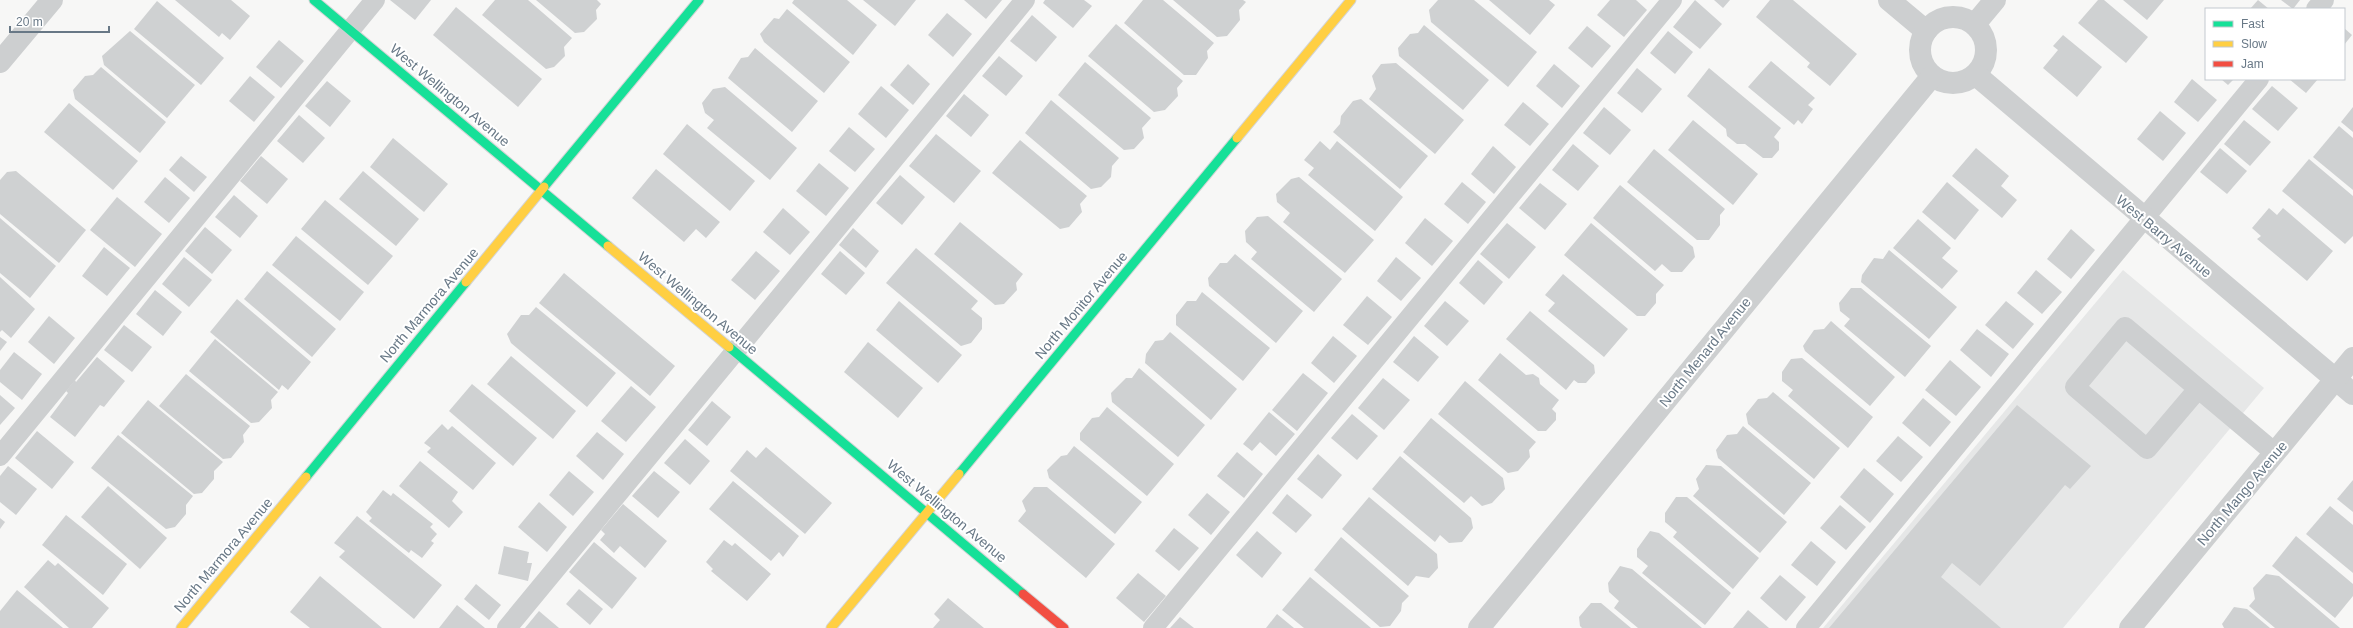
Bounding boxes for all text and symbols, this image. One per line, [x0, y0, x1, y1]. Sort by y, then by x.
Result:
scale bar [10, 8, 109, 34]
legend [2205, 8, 2345, 80]
text: 20 m [16, 15, 43, 29]
text: Fast [2241, 17, 2265, 31]
text: Slow [2241, 37, 2267, 51]
street label: West Wellington Avenue [387, 40, 513, 150]
text: Jam [2241, 57, 2264, 71]
street label: West Barry Avenue [2113, 192, 2215, 281]
street label: North Marmora Avenue [376, 244, 482, 365]
street label: West Wellington Avenue [635, 248, 761, 358]
street label: North Monitor Avenue [1031, 248, 1131, 362]
street label: North Menard Avenue [1656, 294, 1754, 410]
street label: North Mango Avenue [2194, 437, 2290, 548]
street label: West Wellington Avenue [884, 456, 1010, 566]
street label: North Marmora Avenue [170, 494, 276, 615]

